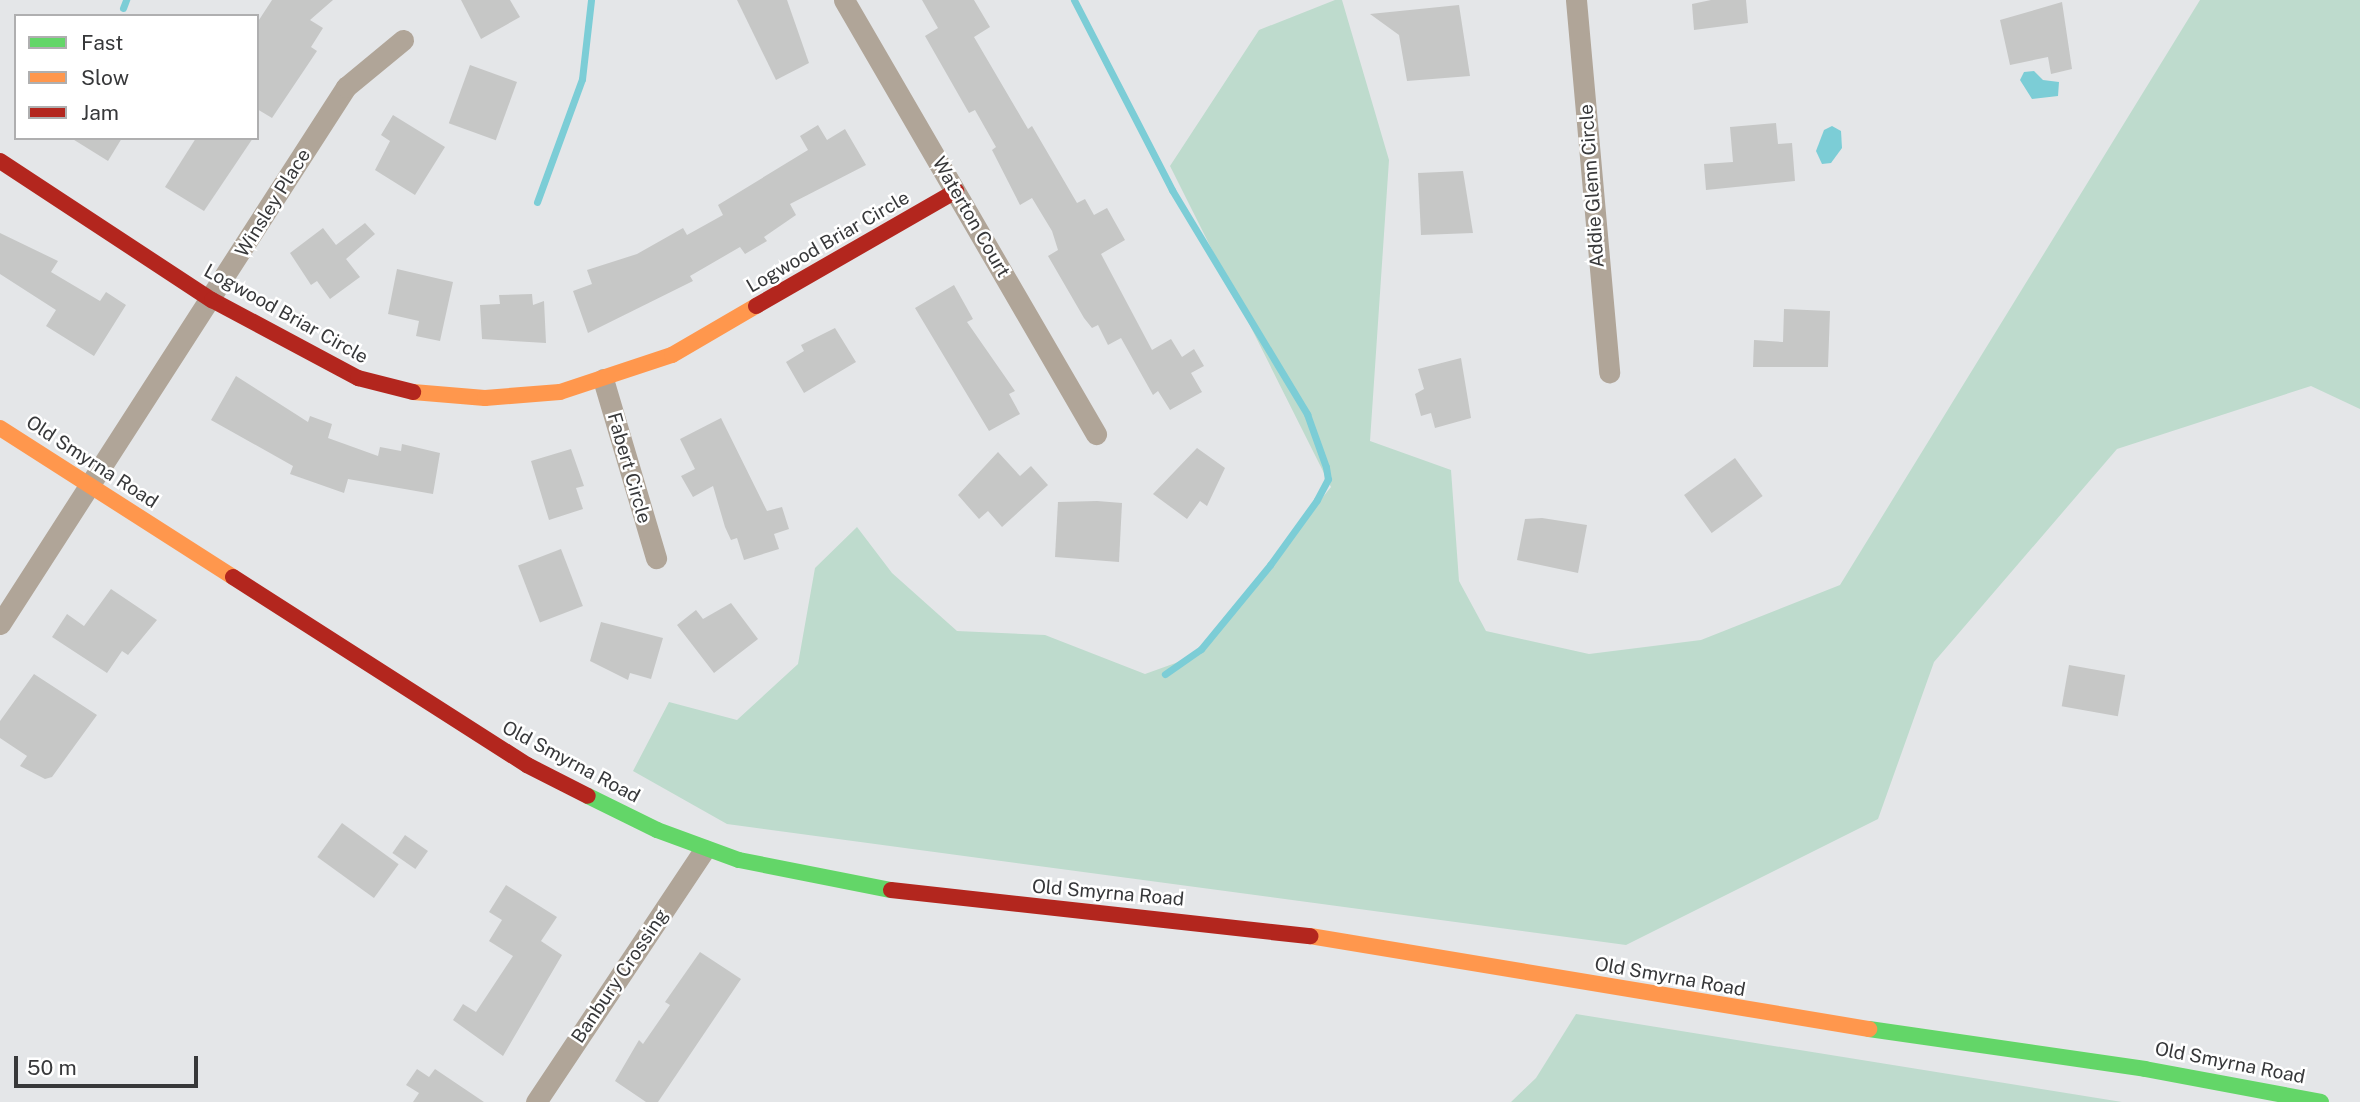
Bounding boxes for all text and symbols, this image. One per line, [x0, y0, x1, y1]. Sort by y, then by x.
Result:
legend [14, 14, 259, 140]
text: Fast [81, 30, 123, 55]
text: Slow [81, 65, 129, 90]
text: Jam [81, 100, 119, 125]
street label: Addie Glenn Circle [1575, 103, 1609, 269]
street label: Winsley Place [231, 145, 315, 261]
street label: Waterton Court [927, 153, 1015, 281]
street label: Logwood Briar Circle [743, 186, 913, 298]
street label: Logwood Briar Circle [200, 259, 372, 369]
street label: Fabert Circle [602, 410, 656, 526]
street label: Old Smyrna Road [22, 411, 162, 513]
street label: Old Smyrna Road [498, 716, 644, 808]
street label: Old Smyrna Road [1031, 875, 1185, 911]
street label: Banbury Crossing [567, 905, 673, 1047]
street label: Old Smyrna Road [1593, 953, 1747, 1001]
street label: Old Smyrna Road [2153, 1037, 2307, 1089]
scale bar [18, 1042, 201, 1086]
text: 50 m [27, 1055, 77, 1080]

